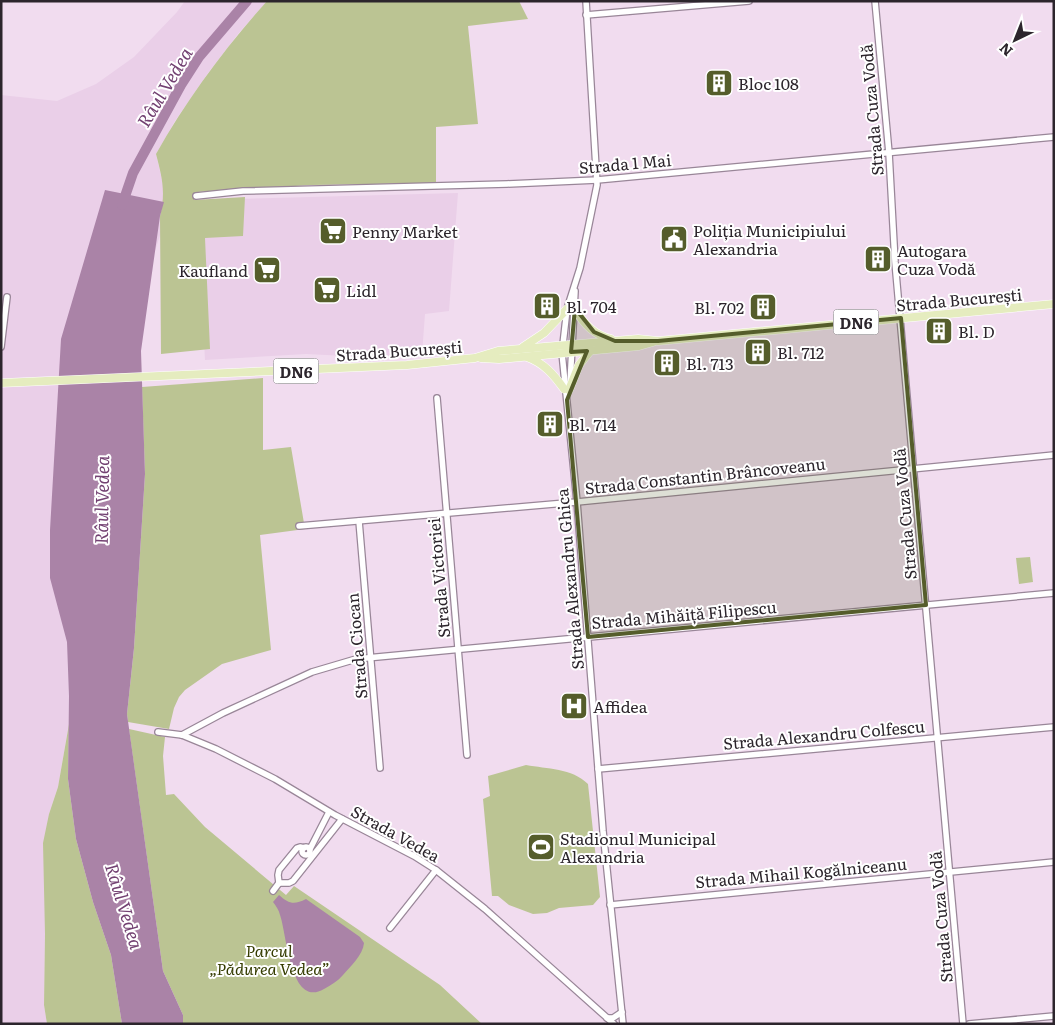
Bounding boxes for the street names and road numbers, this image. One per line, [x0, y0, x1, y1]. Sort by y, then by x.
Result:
street label: Strada Cuza Vodă [853, 43, 889, 177]
street label: Strada 1 Mai [578, 147, 672, 179]
street label: Strada București [895, 282, 1023, 316]
road number: DN6 [834, 310, 878, 334]
street label: Strada București [335, 334, 463, 366]
road number: DN6 [274, 358, 318, 384]
street label: Strada Cuza Vodă [886, 447, 922, 581]
street label: Strada Constantin Brâncoveanu [583, 450, 827, 500]
street label: Strada Alexandru Ghica [549, 487, 589, 671]
street label: Strada Victoriei [421, 517, 455, 639]
street label: Strada Ciocan [339, 592, 373, 700]
street label: Strada Mihăiță Filipescu [590, 594, 778, 634]
street label: Strada Alexandru Colfescu [722, 713, 926, 755]
street label: Strada Vedea [347, 799, 445, 868]
street label: Strada Cuza Vodă [922, 850, 958, 984]
street label: Strada Mihail Kogălniceanu [694, 851, 908, 893]

